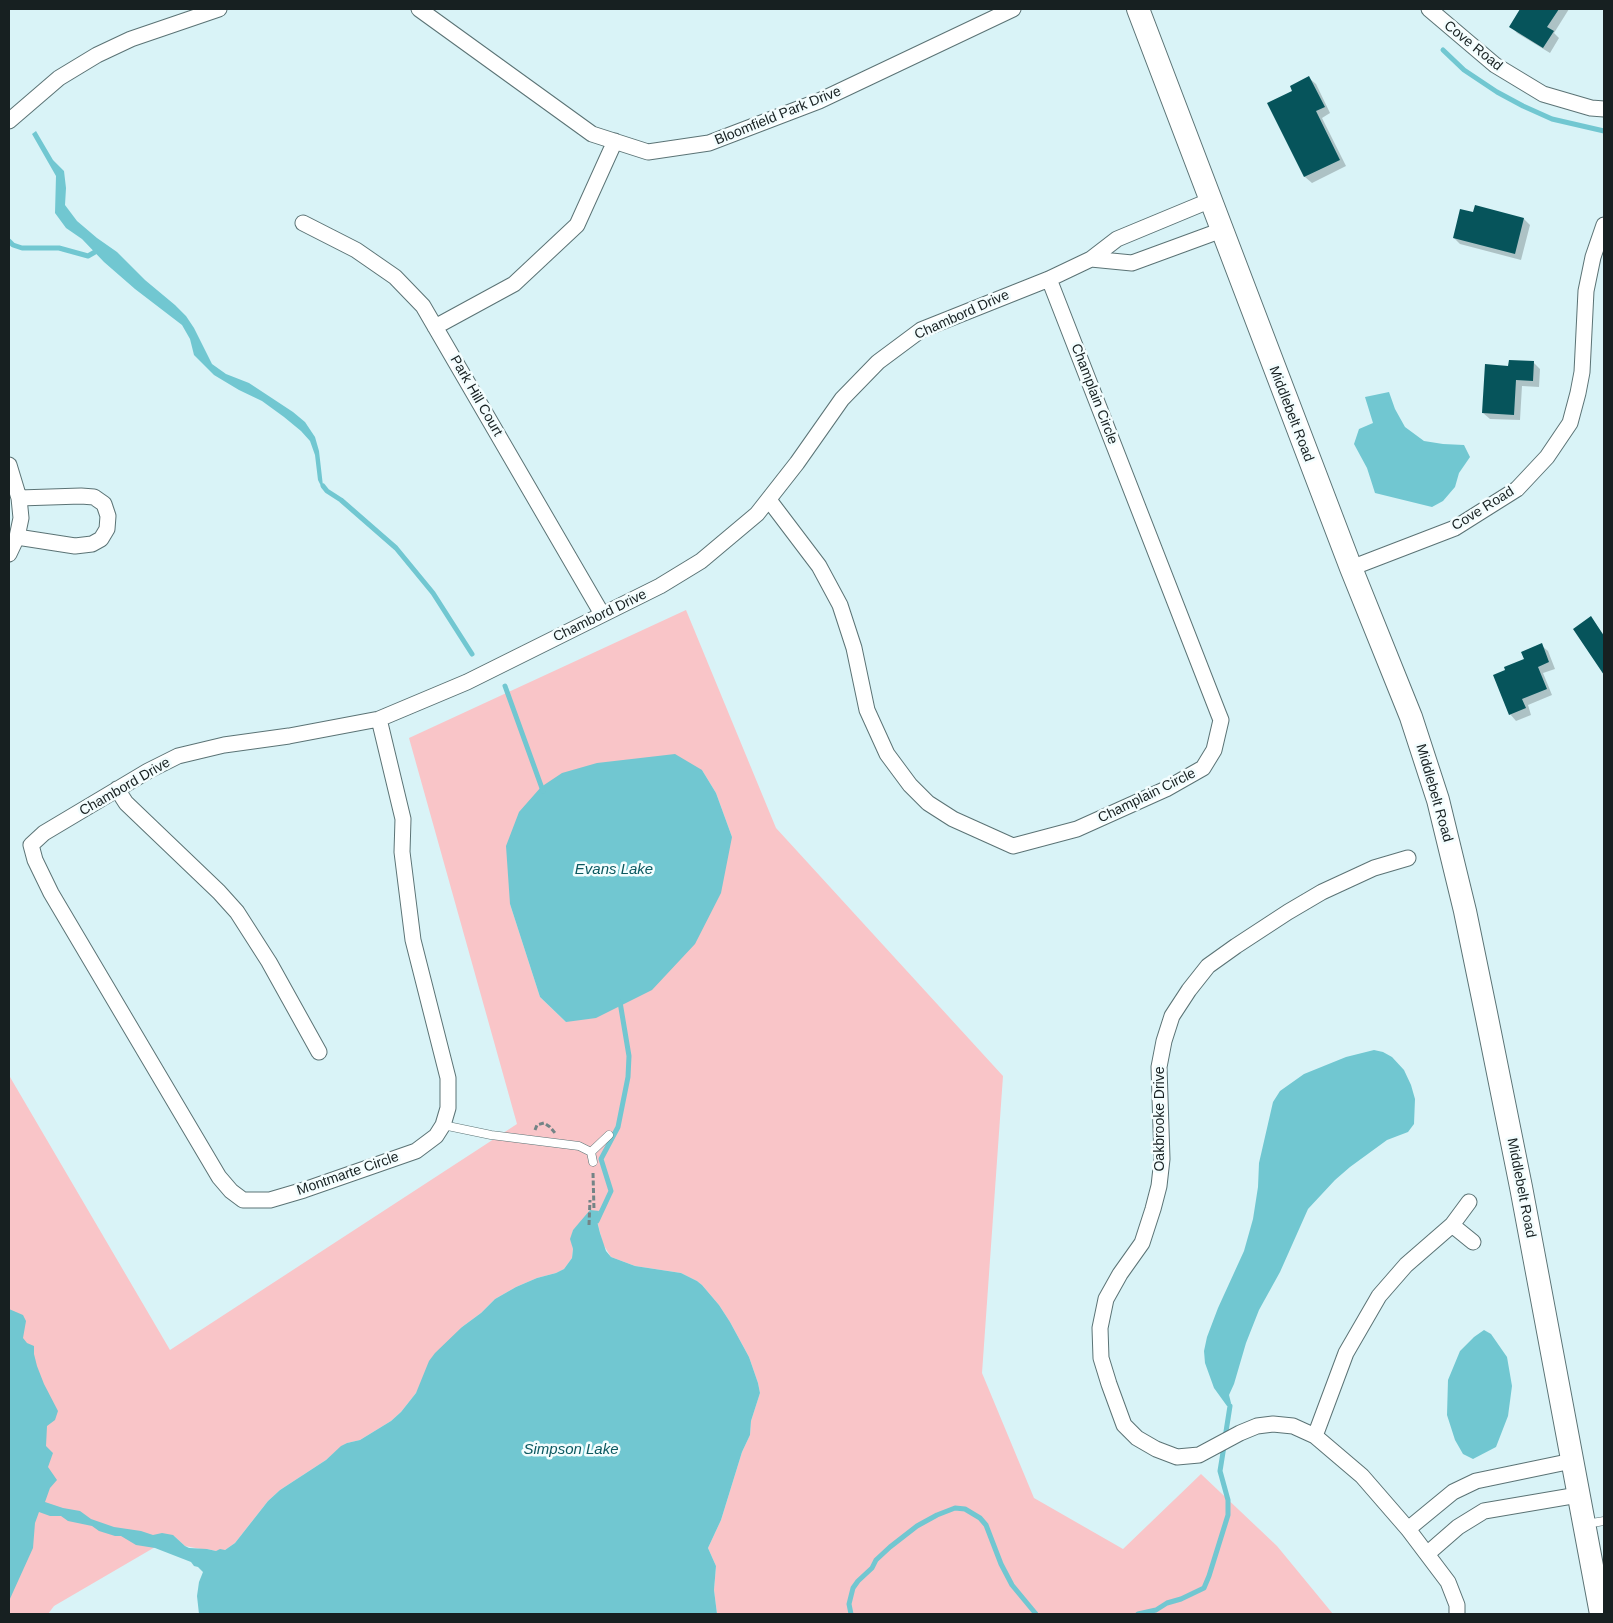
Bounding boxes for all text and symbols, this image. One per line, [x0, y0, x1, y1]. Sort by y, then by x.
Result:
street label: Cove Road [1440, 17, 1506, 75]
street label: Bloomfield Park Drive [712, 83, 844, 149]
street label: Chambord Drive [912, 287, 1012, 343]
street label: Champlain Circle [1067, 341, 1121, 447]
street label: Park Hill Court [446, 353, 506, 439]
street label: Middlebelt Road [1265, 364, 1317, 464]
street label: Cove Road [1449, 483, 1517, 535]
street label: Chambord Drive [551, 586, 649, 646]
street label: Middlebelt Road [1412, 742, 1456, 844]
street label: Chambord Drive [77, 754, 173, 820]
street label: Champlain Circle [1095, 765, 1199, 827]
water label: Evans Lake [575, 861, 653, 879]
street label: Oakbrooke Drive [1152, 1066, 1168, 1172]
street label: Middlebelt Road [1503, 1137, 1539, 1239]
street label: Montmarte Circle [295, 1149, 401, 1199]
water label: Simpson Lake [523, 1441, 619, 1459]

